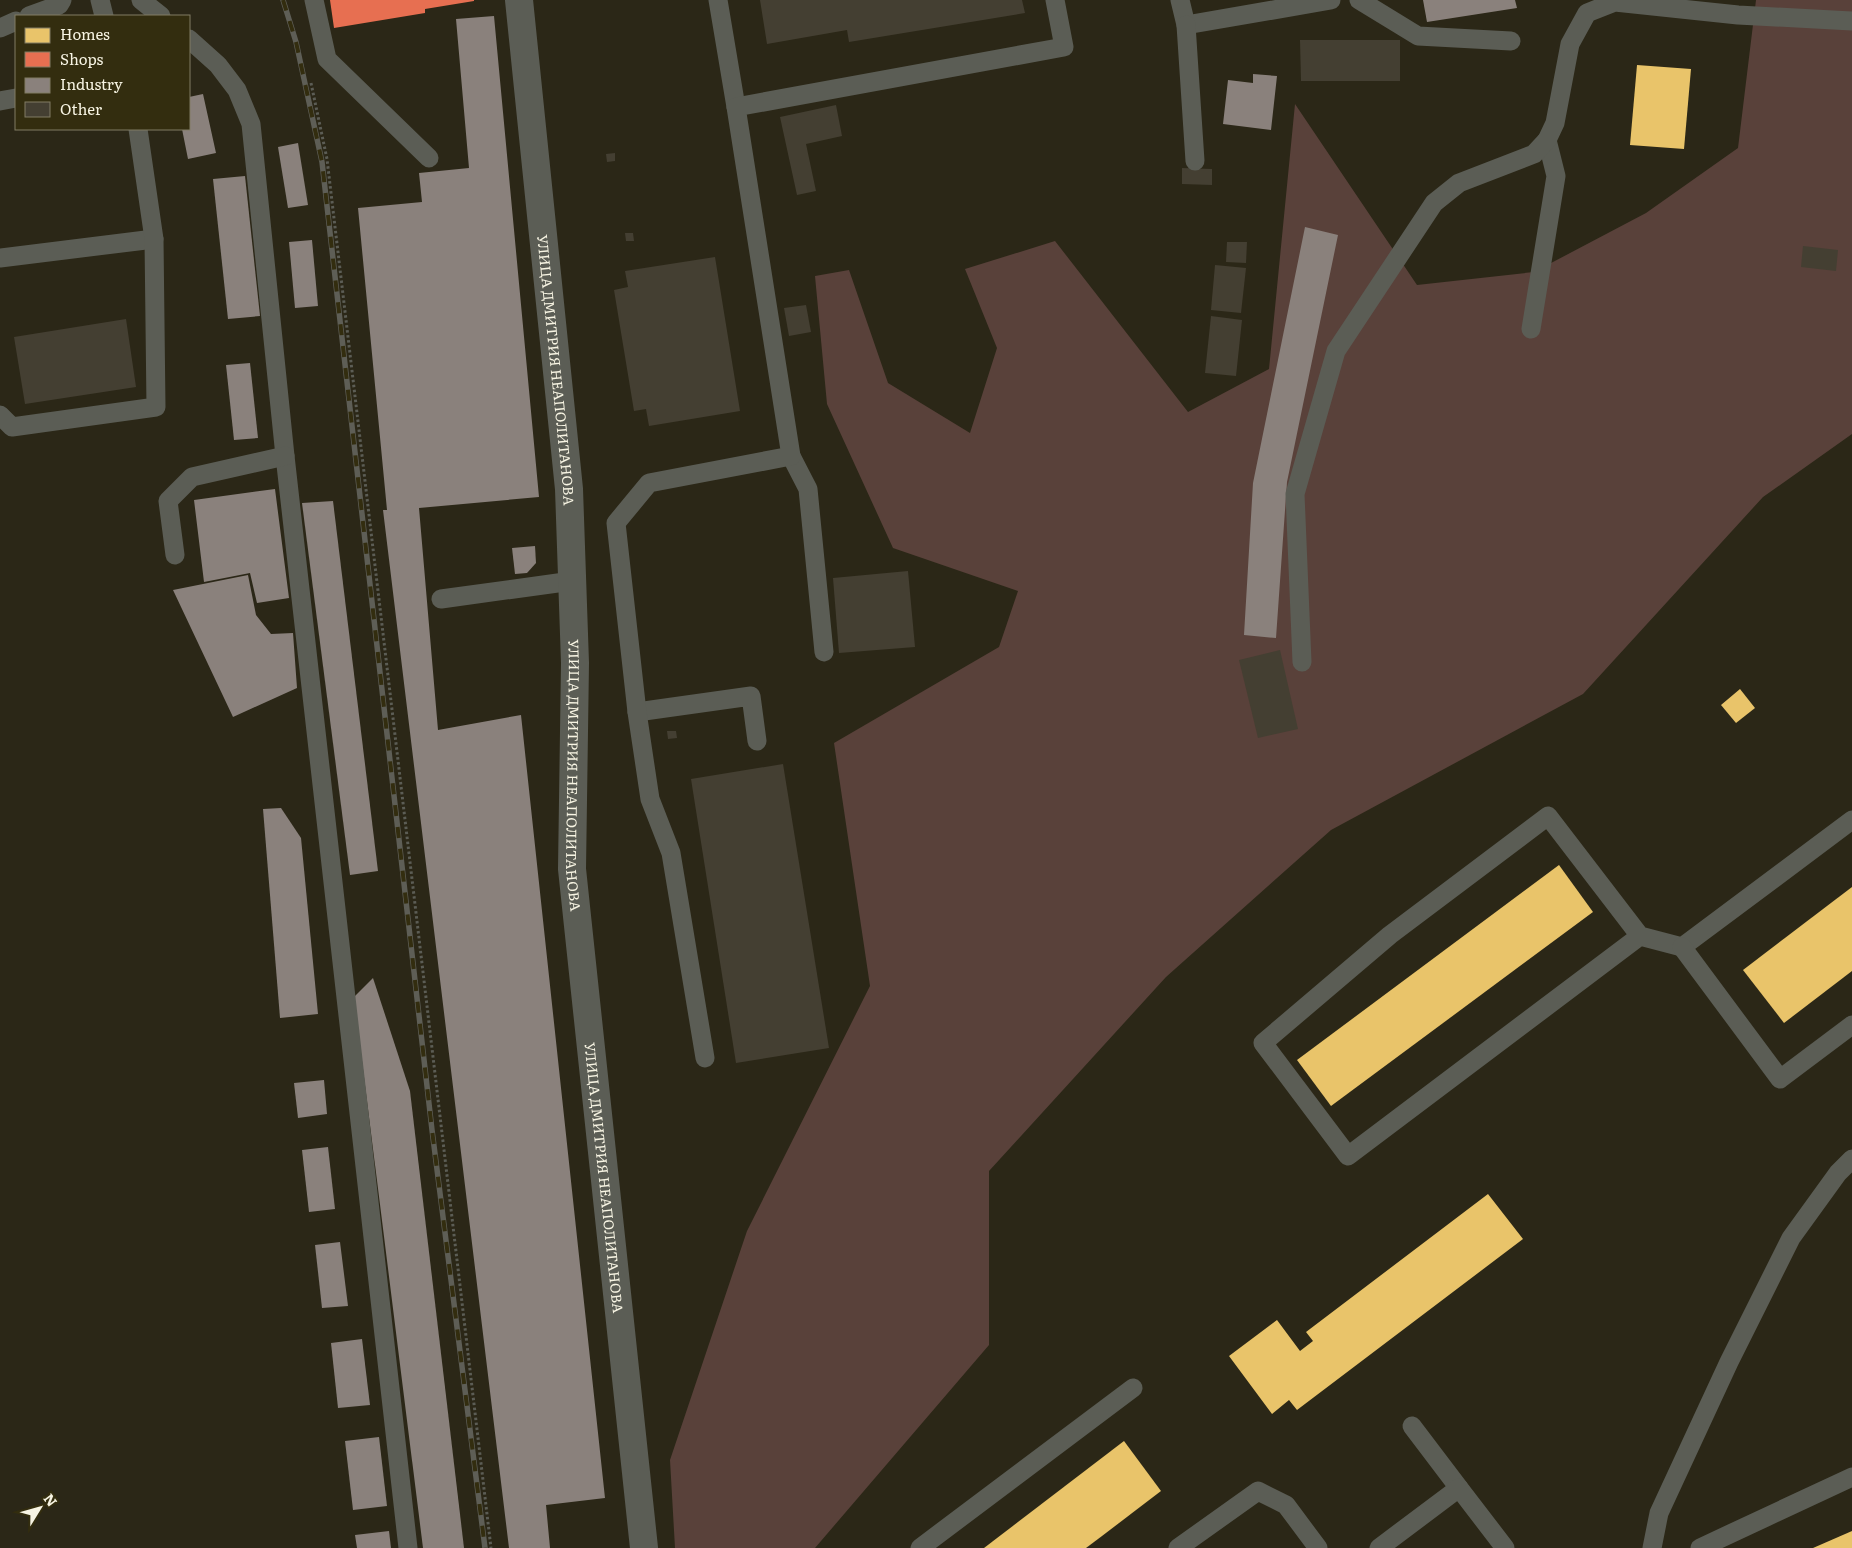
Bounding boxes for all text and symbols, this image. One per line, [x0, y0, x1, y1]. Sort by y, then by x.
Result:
legend [15, 15, 190, 130]
text: Homes [60, 22, 110, 45]
text: Shops [60, 47, 103, 70]
text: Industry [60, 72, 123, 95]
text: Other [60, 97, 102, 120]
street label: УЛИЦА ДМИТРИЯ НЕАПОЛИТАНОВА [533, 234, 580, 507]
street label: УЛИЦА ДМИТРИЯ НЕАПОЛИТАНОВА [562, 639, 586, 913]
street label: УЛИЦА ДМИТРИЯ НЕАПОЛИТАНОВА [580, 1041, 629, 1315]
north arrow [15, 1483, 65, 1533]
text: N [40, 1489, 63, 1510]

